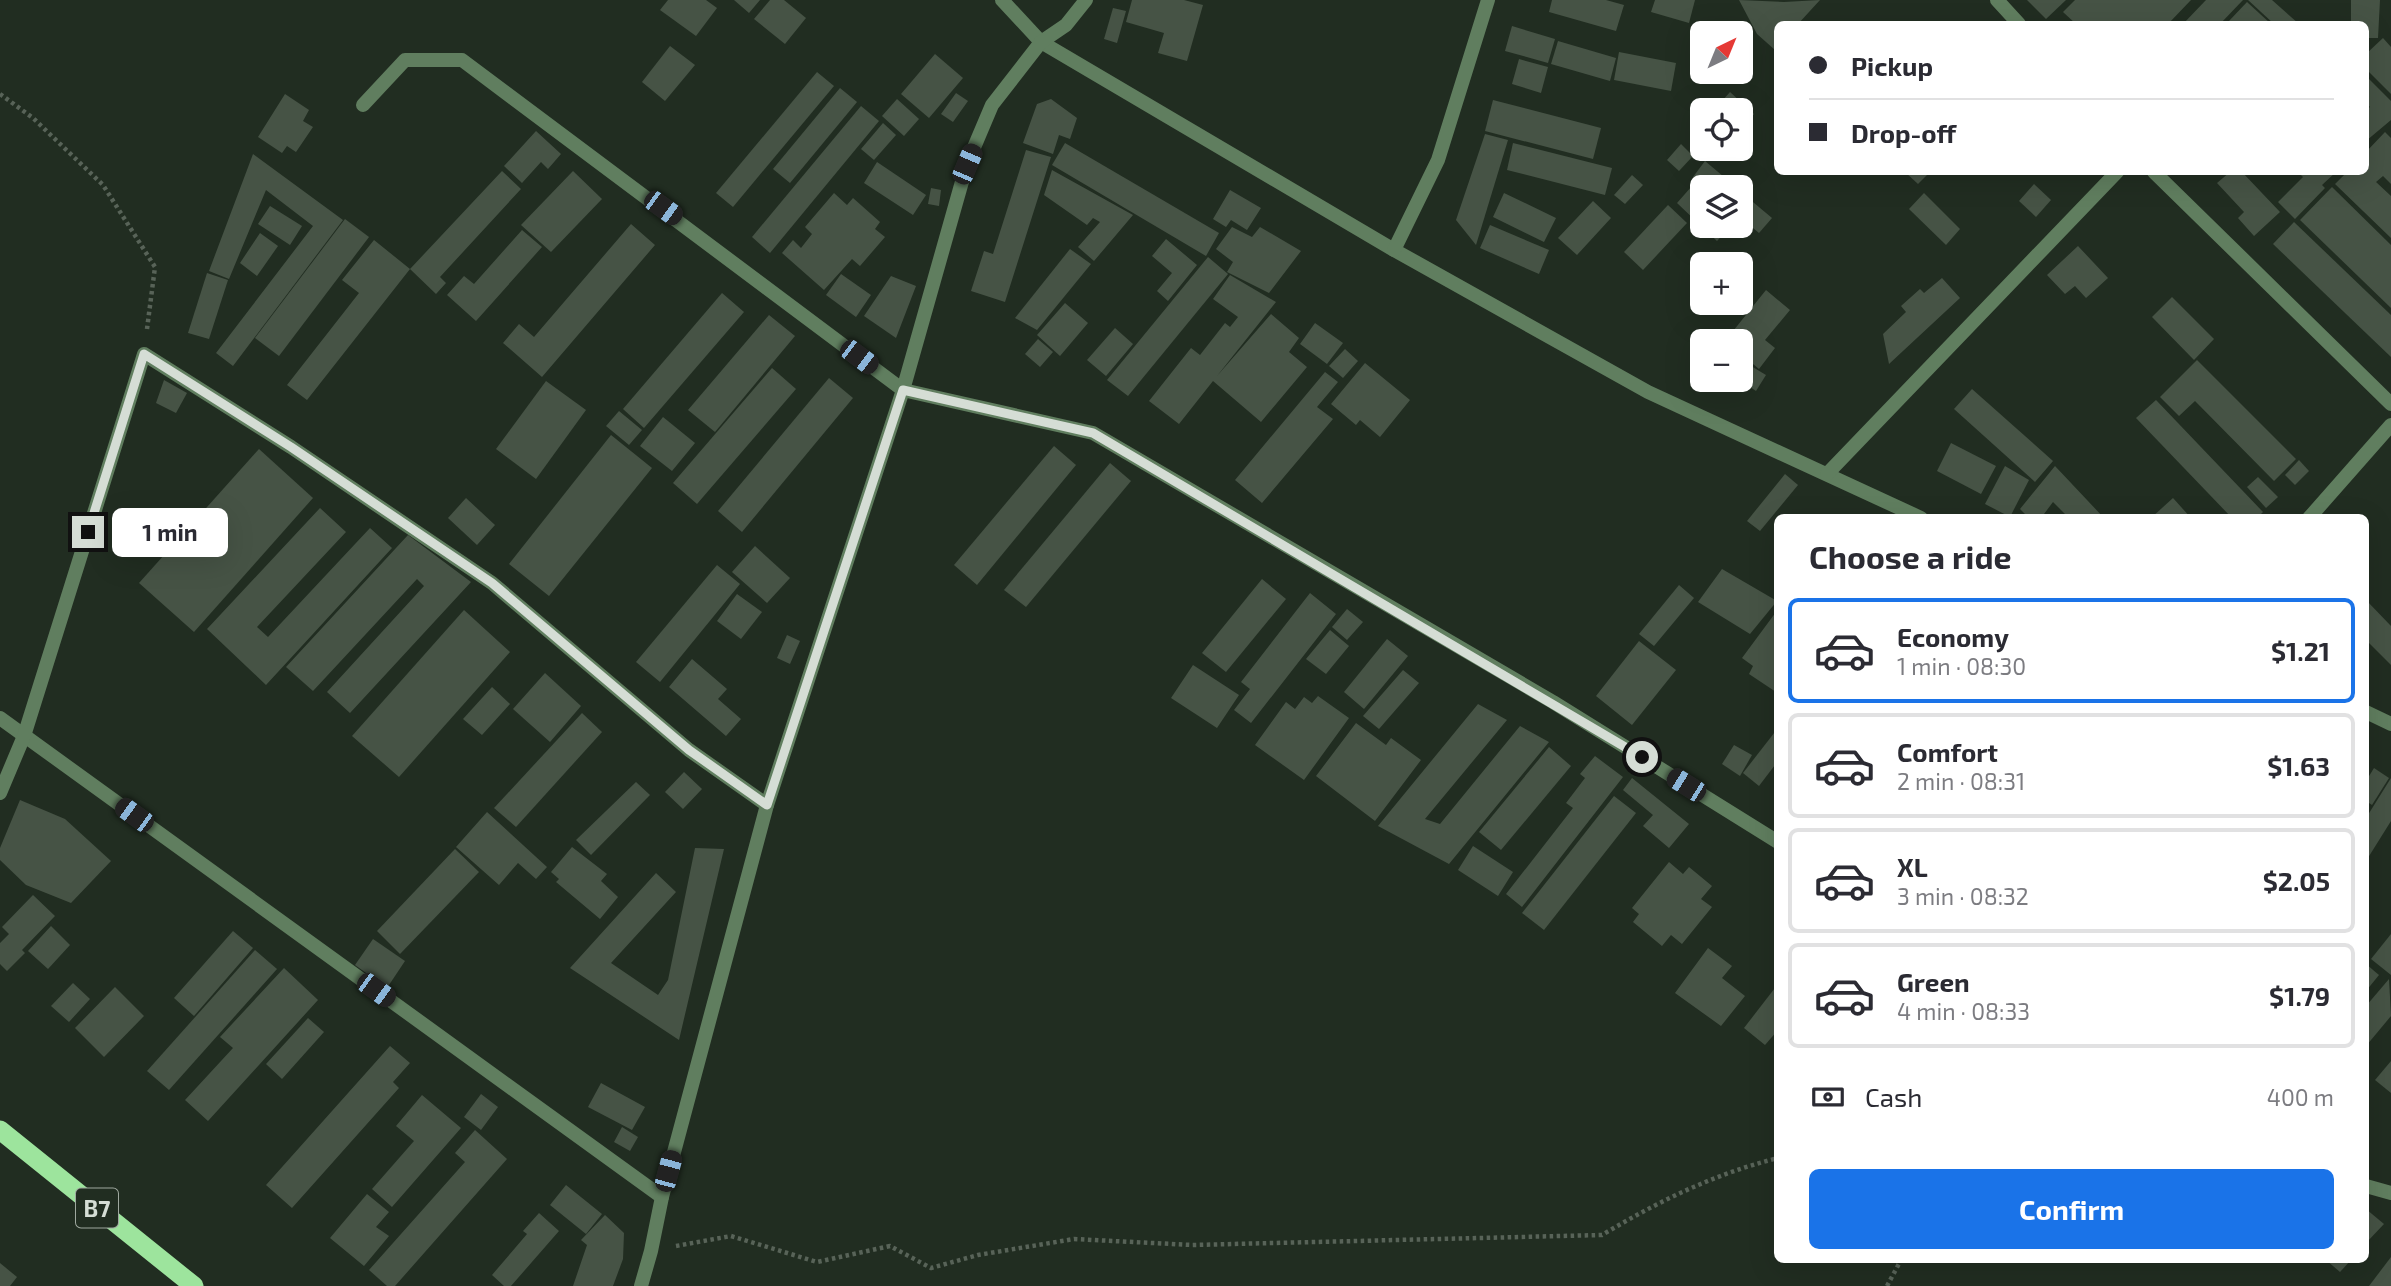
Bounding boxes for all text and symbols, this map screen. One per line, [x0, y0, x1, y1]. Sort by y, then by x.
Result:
north arrow [1690, 21, 1754, 84]
map controls [1690, 21, 1753, 392]
text: Pickup [1851, 50, 1933, 81]
button: locate [1690, 98, 1753, 161]
text: Drop-off [1851, 117, 1956, 148]
car [950, 141, 985, 187]
button: layers [1690, 175, 1753, 238]
car [640, 187, 687, 229]
button: + [1690, 252, 1753, 315]
button: − [1690, 329, 1753, 392]
car [836, 336, 883, 378]
callout: 1 min [112, 508, 228, 556]
route end [72, 516, 104, 548]
text: 1 min [142, 518, 198, 546]
text: Choose a ride [1809, 537, 2012, 575]
icon: car [1813, 619, 1876, 682]
text: Economy [1897, 621, 2009, 652]
text: $1.21 [2271, 635, 2330, 666]
text: 1 min · 08:30 [1897, 652, 2026, 680]
icon: car [1813, 734, 1876, 797]
text: Comfort [1897, 736, 1998, 767]
route start [1626, 741, 1658, 773]
text: $1.63 [2267, 750, 2330, 781]
car [1663, 765, 1710, 805]
text: 2 min · 08:31 [1897, 767, 2025, 795]
car [111, 794, 158, 836]
icon: car [1813, 849, 1876, 912]
text: XL [1897, 851, 1928, 882]
text: $2.05 [2263, 865, 2330, 896]
text: 3 min · 08:32 [1897, 882, 2029, 910]
icon: car [1813, 964, 1876, 1027]
text: Green [1897, 966, 1970, 997]
car [353, 969, 400, 1011]
text: $1.79 [2269, 980, 2330, 1011]
text: 4 min · 08:33 [1897, 997, 2030, 1025]
icon: cash [1809, 1078, 1847, 1116]
text: Cash [1865, 1081, 1922, 1112]
text: 400 m [2267, 1083, 2334, 1111]
car [653, 1148, 684, 1194]
button: Confirm [1809, 1169, 2334, 1249]
road number: B7 [76, 1189, 118, 1228]

